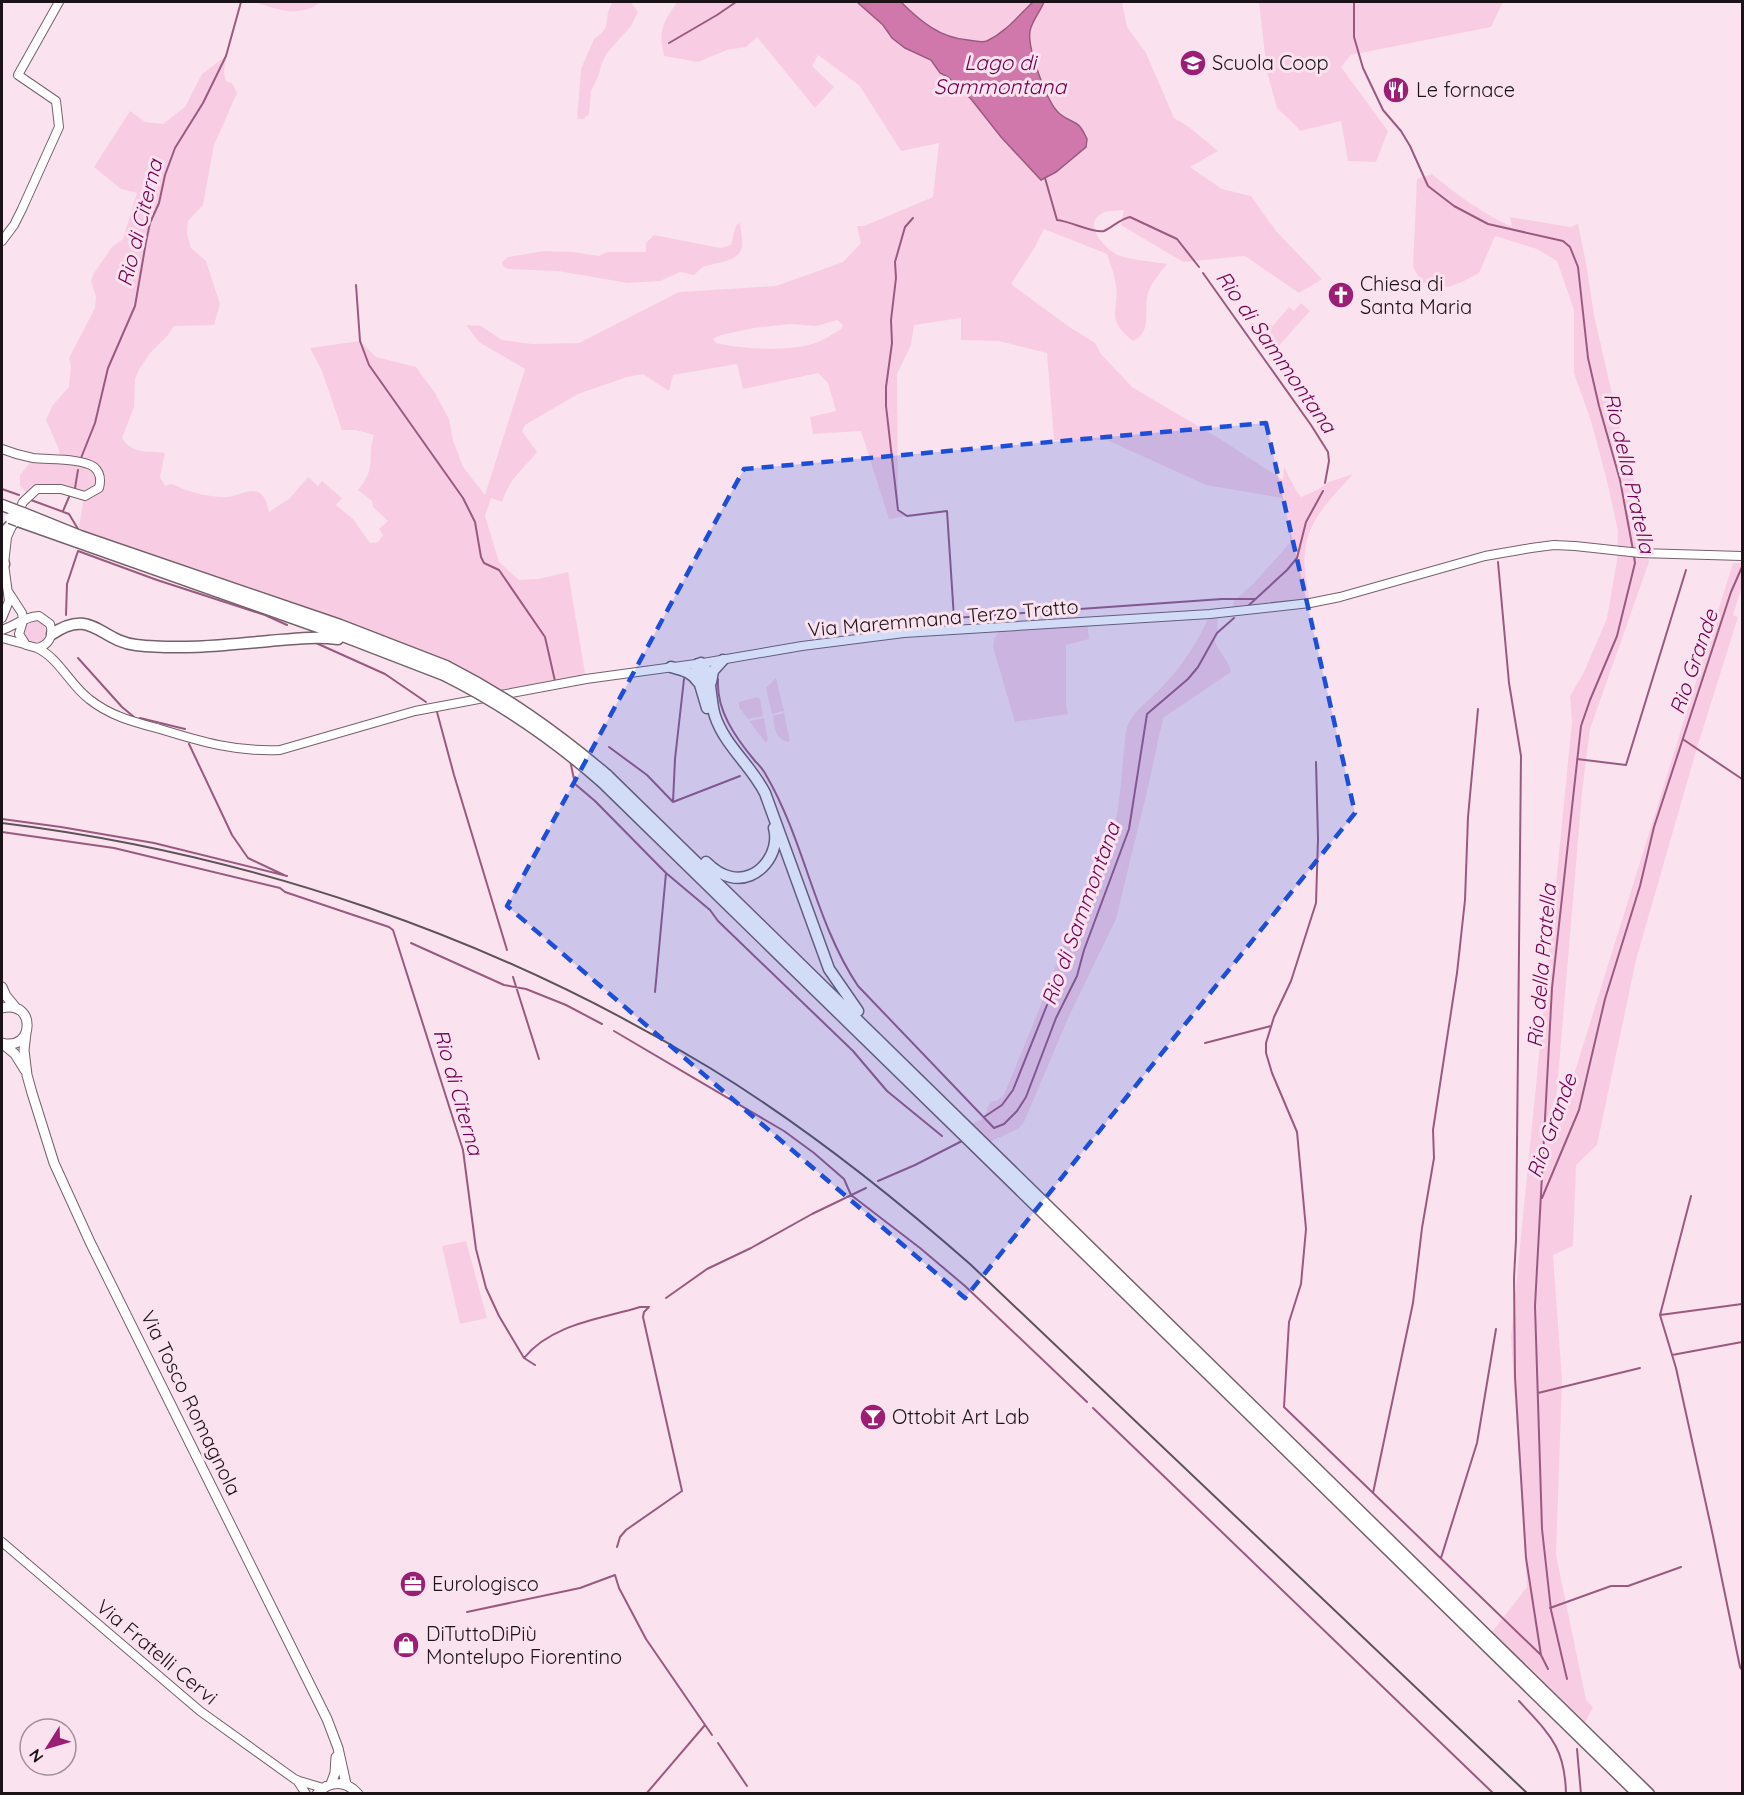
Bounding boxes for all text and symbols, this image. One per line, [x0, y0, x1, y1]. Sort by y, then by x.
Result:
school or university icon: Scuola Coop [1178, 48, 1208, 78]
water label: Lago di Sammontana [934, 49, 1067, 99]
place label: Scuola Coop [1212, 50, 1329, 75]
restaurant icon: Le fornace [1381, 75, 1411, 105]
place label: Le fornace [1416, 77, 1515, 102]
water label: Rio di Citerna [111, 155, 168, 289]
water label: Rio di Sammontana [1211, 265, 1343, 439]
place label: Chiesa di Santa Maria [1360, 271, 1472, 319]
church icon: Chiesa di Santa Maria [1326, 280, 1356, 310]
water label: Rio della Pratella [1599, 390, 1661, 557]
street label: Via Maremmana Terzo Tratto [807, 593, 1079, 642]
water label: Rio Grande [1663, 605, 1723, 717]
water label: Rio di Sammontana [1035, 818, 1126, 1008]
water label: Rio della Pratella [1521, 882, 1561, 1049]
water label: Rio di Citerna [429, 1026, 490, 1159]
water label: Rio Grande [1520, 1069, 1582, 1181]
street label: Via Tosco Romagnola [136, 1306, 247, 1499]
bar icon: Ottobit Art Lab [858, 1402, 888, 1432]
place label: Ottobit Art Lab [892, 1404, 1029, 1429]
office icon: Eurologisco [398, 1569, 428, 1599]
place label: Eurologisco [432, 1571, 539, 1596]
street label: Via Fratelli Cervi [92, 1594, 223, 1710]
place label: DiTuttoDiPiù Montelupo Fiorentino [426, 1621, 622, 1669]
shop icon: DiTuttoDiPiù Montelupo Fiorentino [391, 1630, 421, 1660]
north arrow [18, 1717, 78, 1777]
text: N [24, 1745, 48, 1767]

